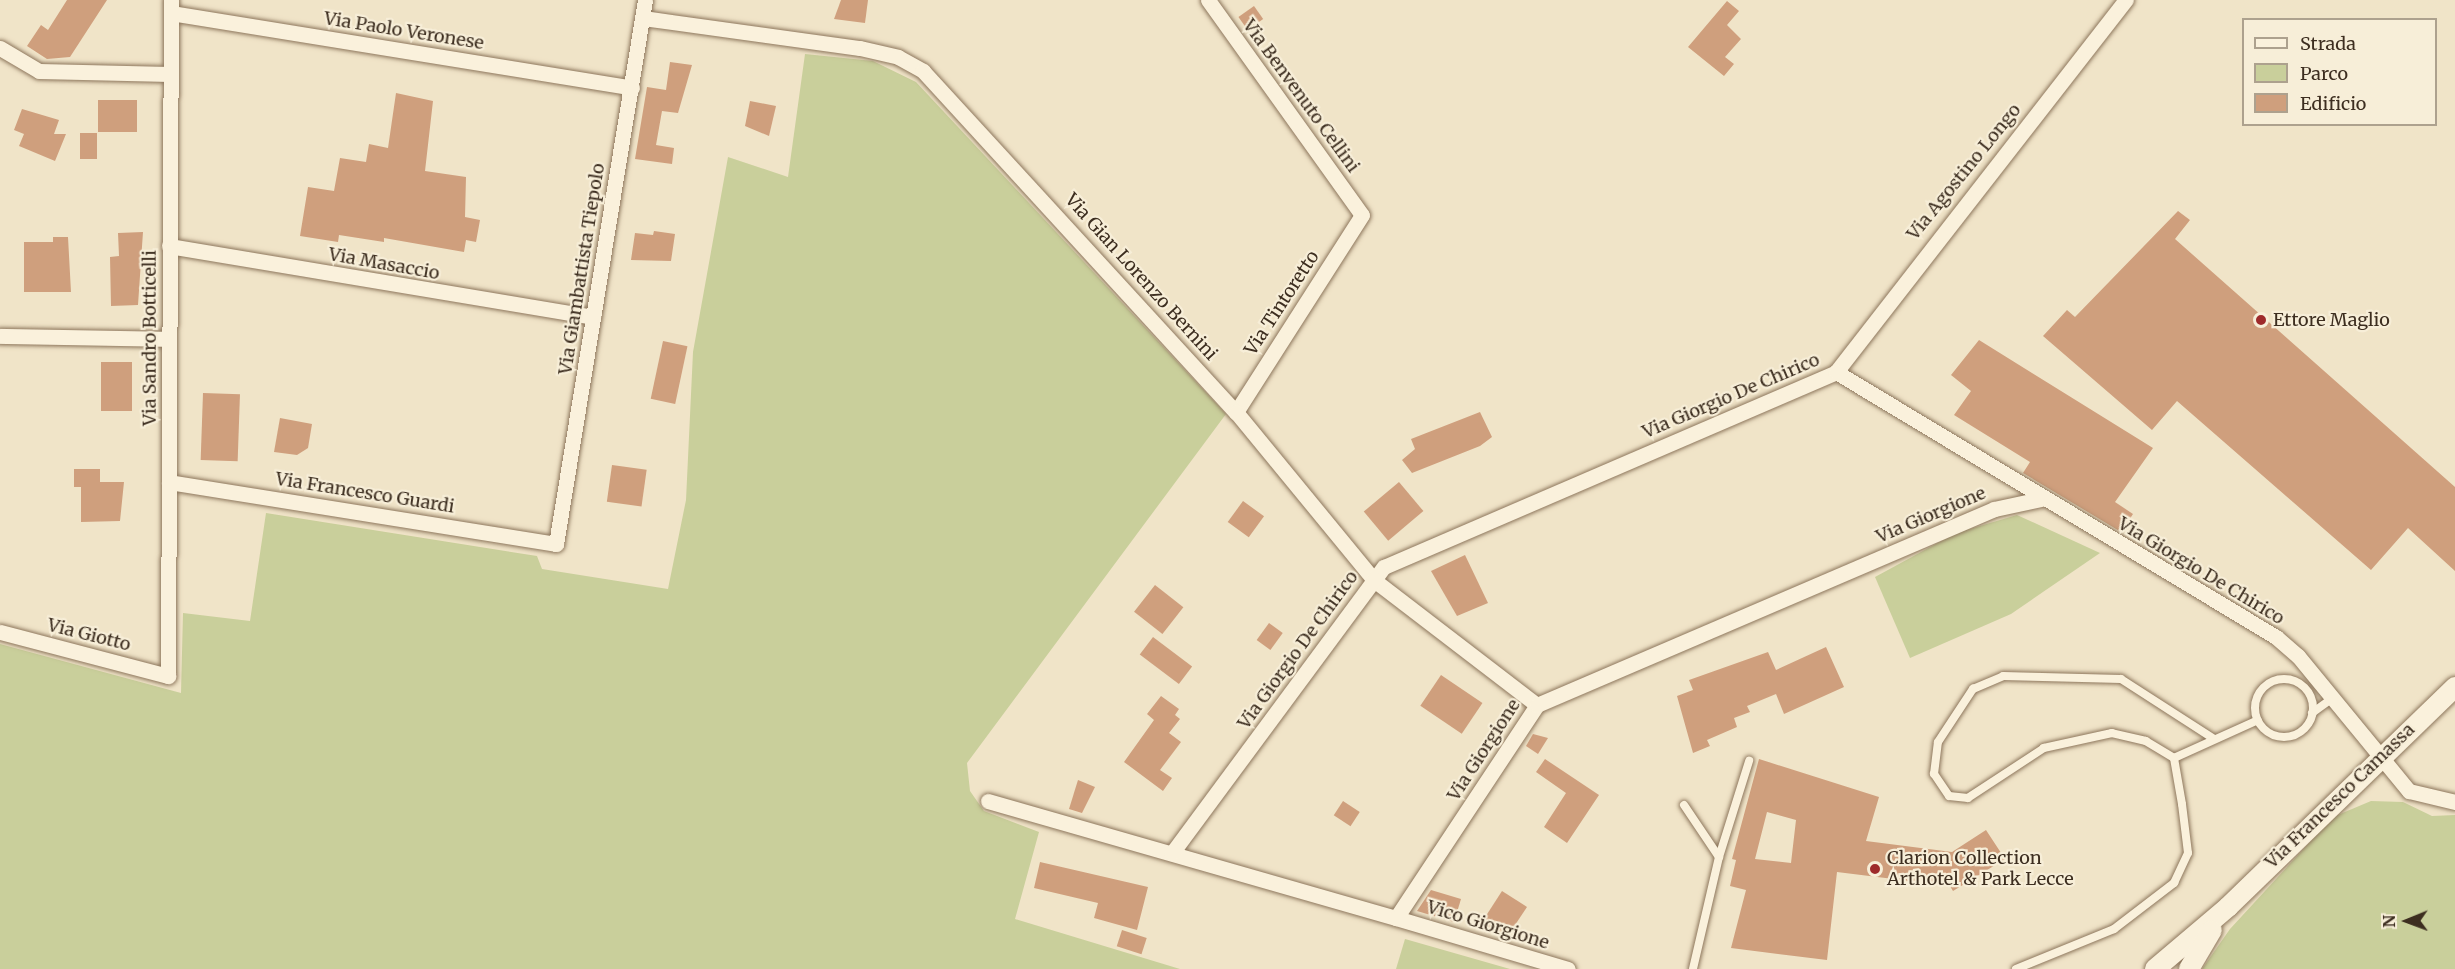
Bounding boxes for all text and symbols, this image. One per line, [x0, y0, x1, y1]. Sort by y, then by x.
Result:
street label: Via Paolo Veronese [323, 8, 485, 54]
street label: Via Benvenuto Cellini [1238, 15, 1364, 177]
legend [2242, 18, 2437, 126]
text: Strada [2300, 32, 2356, 55]
text: Parco [2300, 62, 2348, 85]
text: Edificio [2300, 92, 2366, 115]
street label: Via Agostino Longo [1903, 100, 2025, 244]
street label: Via Giambattista Tiepolo [555, 162, 609, 376]
street label: Via Gian Lorenzo Bernini [1060, 189, 1222, 365]
street label: Via Masaccio [327, 244, 441, 284]
street label: Via Tintoretto [1240, 247, 1324, 359]
street label: Via Sandro Botticelli [139, 250, 161, 426]
place label: Ettore Maglio [2273, 309, 2390, 331]
marker: Ettore Maglio [2254, 313, 2268, 327]
street label: Via Giorgio De Chirico [1639, 349, 1823, 443]
street label: Via Francesco Guardi [274, 468, 456, 518]
street label: Via Giorgione [1873, 482, 1989, 548]
street label: Via Giorgio De Chirico [2114, 513, 2288, 629]
street label: Via Giorgio De Chirico [1233, 567, 1363, 733]
street label: Via Giotto [45, 614, 133, 656]
street label: Via Giorgione [1443, 695, 1525, 805]
street label: Via Francesco Camassa [2261, 719, 2419, 873]
place label: Clarion Collection Arthotel & Park Lecce [1887, 848, 2074, 890]
marker: Clarion Collection Arthotel & Park Lecce [1868, 862, 1882, 876]
north arrow [2377, 891, 2437, 951]
street label: Vico Giorgione [1424, 896, 1552, 954]
text: N [2379, 915, 2399, 928]

